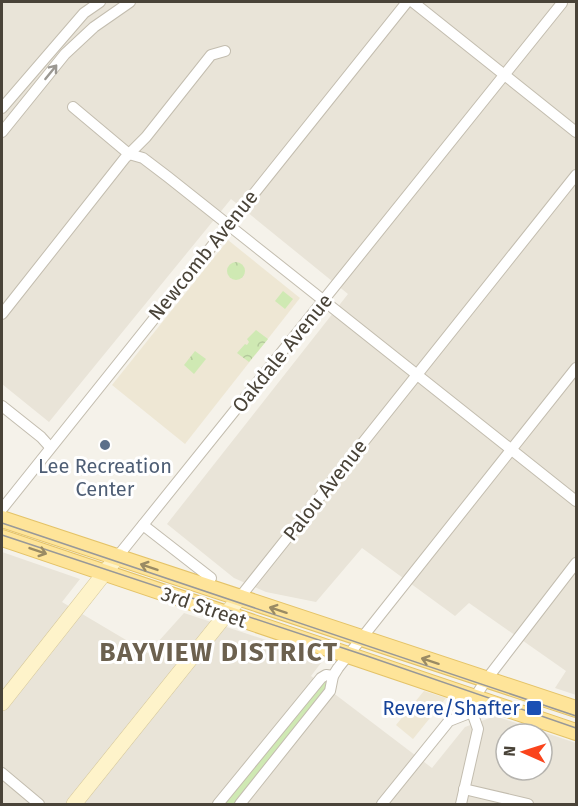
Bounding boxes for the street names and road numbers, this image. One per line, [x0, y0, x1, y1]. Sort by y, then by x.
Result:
street label: Newcomb Avenue [143, 185, 263, 325]
street label: Oakdale Avenue [227, 289, 337, 417]
street label: Palou Avenue [278, 435, 372, 545]
street label: 3rd Street [158, 581, 251, 633]

